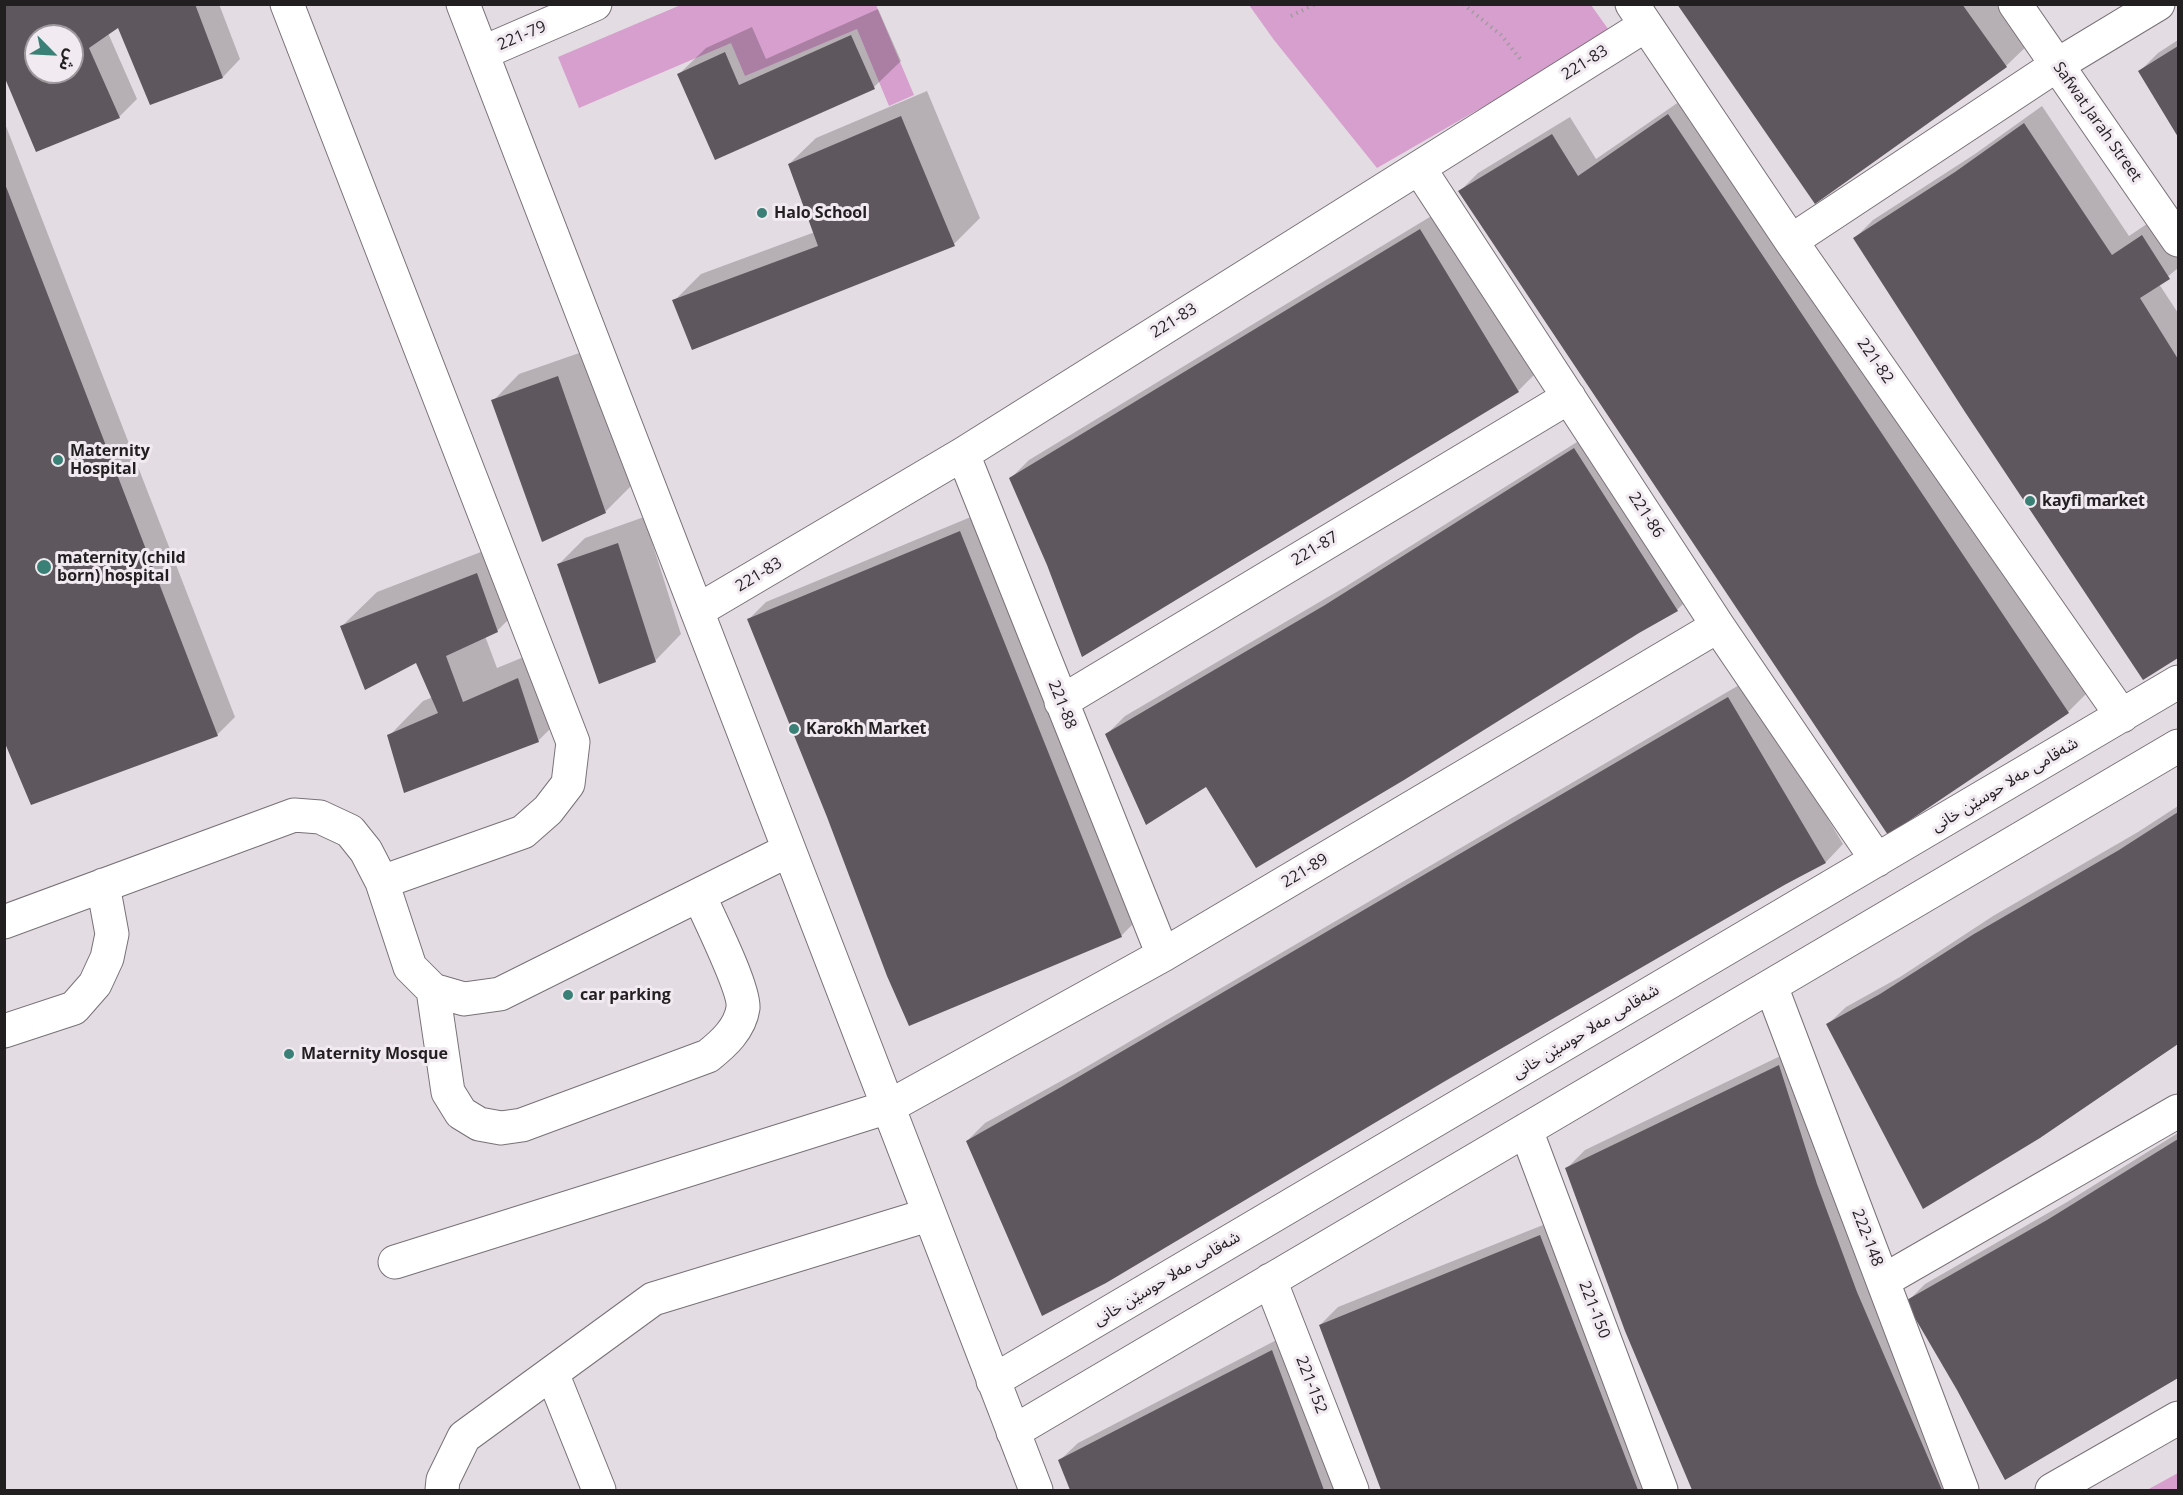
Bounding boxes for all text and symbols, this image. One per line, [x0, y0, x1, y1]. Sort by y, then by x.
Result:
street label: 221-79 [495, 17, 549, 55]
north arrow [24, 24, 84, 84]
street label: 221-83 [1558, 41, 1612, 85]
text: ش [54, 46, 83, 75]
street label: Safwat Jarah Street [2049, 59, 2145, 185]
place label: Halo School [774, 203, 867, 223]
marker: Halo School [755, 206, 769, 220]
street label: 221-83 [1147, 299, 1201, 343]
street label: 221-82 [1853, 335, 1897, 387]
place label: Maternity Hospital [70, 441, 150, 479]
marker: Maternity Hospital [51, 453, 65, 467]
street label: 221-86 [1624, 488, 1668, 542]
place label: kayfi market [2042, 491, 2145, 511]
marker: kayfi market [2023, 494, 2037, 508]
street label: 221-87 [1288, 528, 1342, 570]
place label: maternity (child born) hospital [57, 548, 186, 586]
street label: 221-83 [732, 554, 786, 596]
marker: maternity (child born) hospital [35, 558, 53, 576]
street label: 221-88 [1044, 678, 1080, 732]
place label: Karokh Market [806, 719, 926, 739]
marker: Karokh Market [787, 722, 801, 736]
street label: شەقامی مەلا حوسێن خانی [1928, 734, 2082, 836]
street label: 221-89 [1278, 850, 1332, 892]
street label: شەقامی مەلا حوسێن خانی [1509, 981, 1663, 1083]
place label: car parking [580, 985, 671, 1005]
marker: car parking [561, 988, 575, 1002]
place label: Maternity Mosque [301, 1044, 448, 1064]
marker: Maternity Mosque [282, 1047, 296, 1061]
street label: 222-148 [1847, 1207, 1887, 1269]
street label: شەقامی مەلا حوسێن خانی [1090, 1228, 1244, 1330]
street label: 221-150 [1574, 1279, 1614, 1341]
street label: 221-152 [1291, 1354, 1331, 1416]

